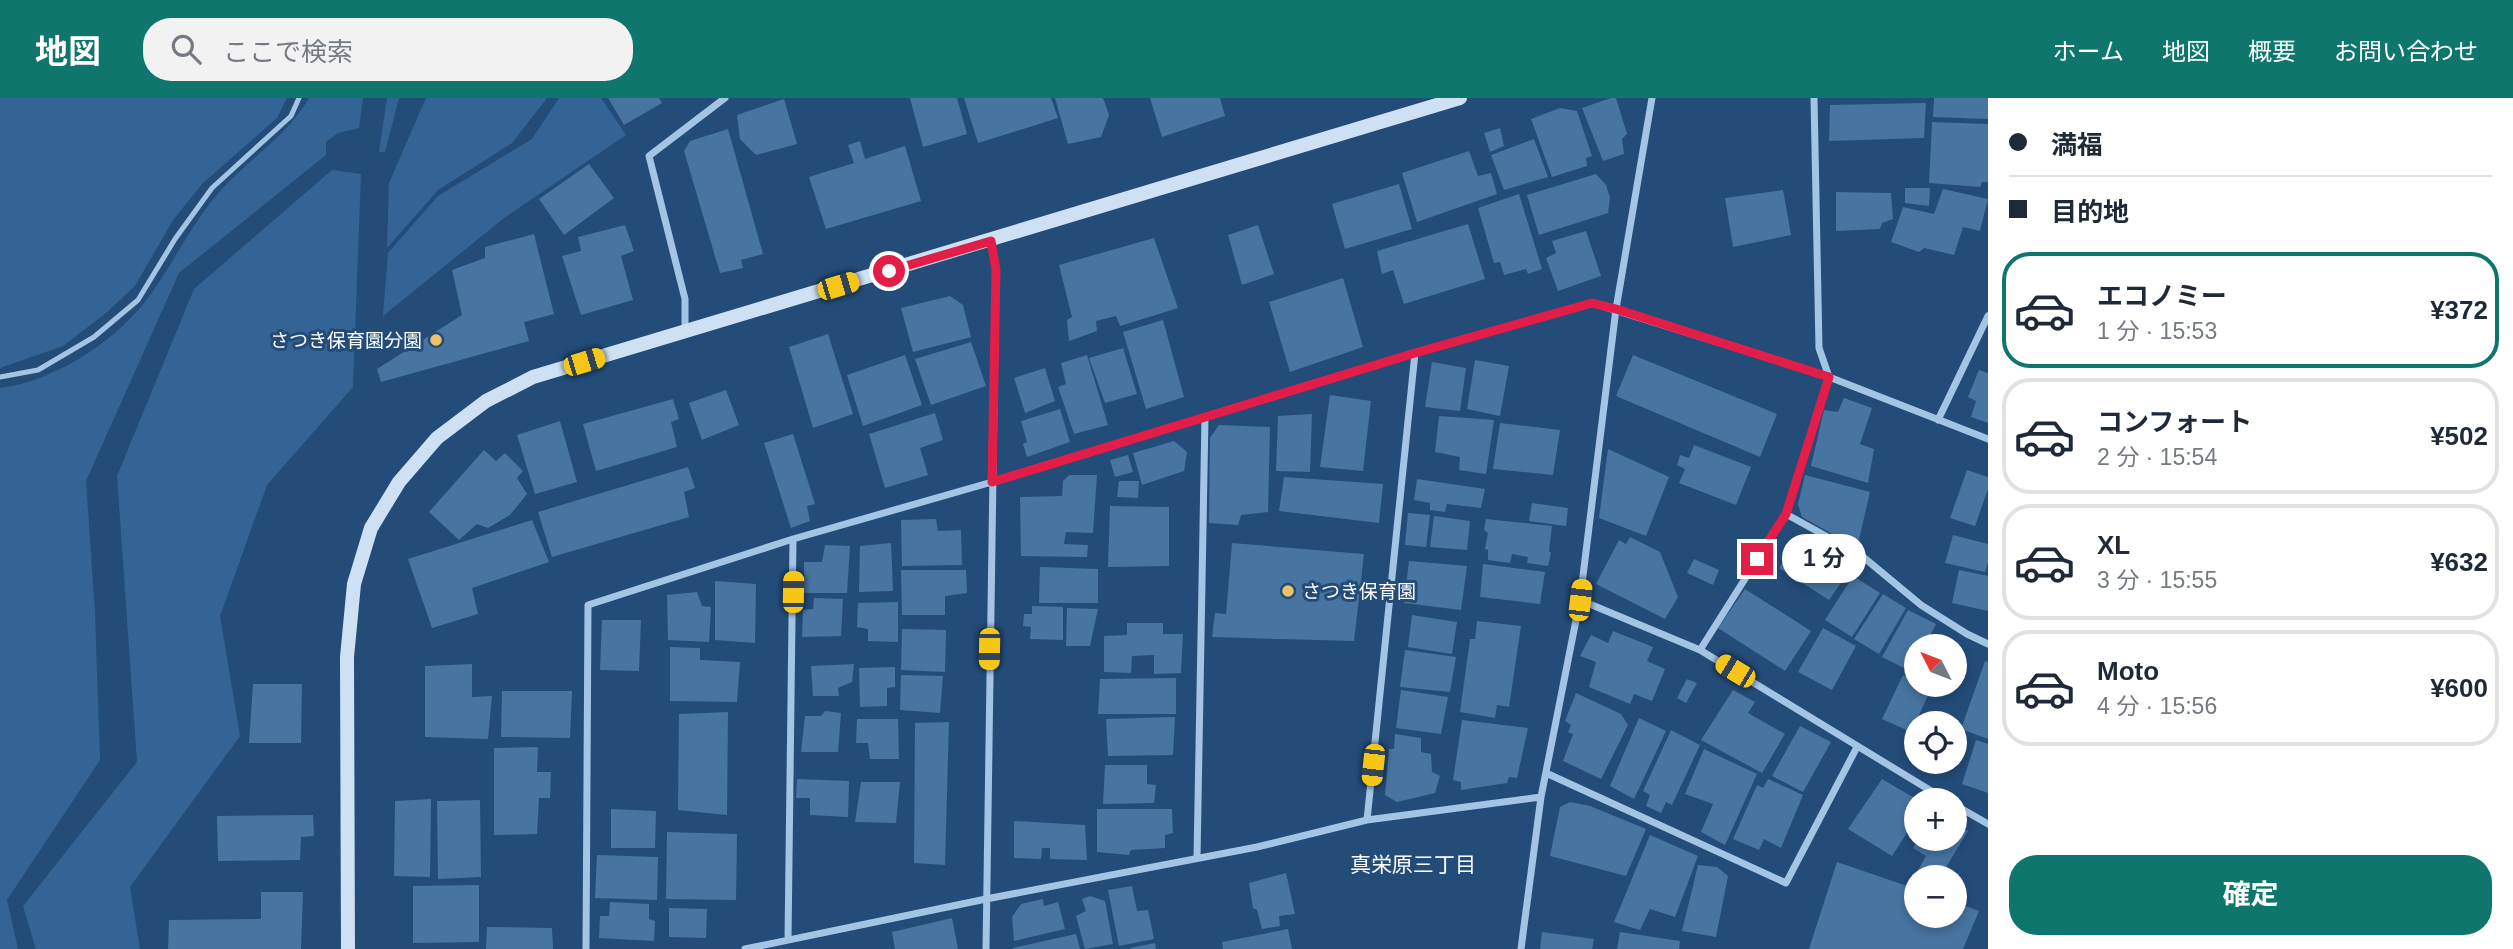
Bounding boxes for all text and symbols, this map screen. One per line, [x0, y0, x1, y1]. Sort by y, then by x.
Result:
search box [143, 18, 633, 81]
icon: search [167, 30, 205, 68]
text: 地図 [35, 33, 101, 70]
text: ここで検索 [223, 37, 353, 67]
text: ホーム [2053, 38, 2124, 65]
text: 地図 [2162, 38, 2210, 65]
text: 概要 [2248, 38, 2296, 65]
text: お問い合わせ [2334, 38, 2478, 65]
text: 満福 [2051, 130, 2103, 160]
text: 目的地 [2051, 197, 2129, 227]
route start [873, 255, 905, 287]
car [815, 270, 862, 302]
icon: car [2013, 279, 2076, 342]
text: エコノミー [2097, 281, 2227, 311]
text: ¥372 [2430, 295, 2488, 325]
text: 1 分 · 15:53 [2097, 318, 2217, 344]
place label: さつき保育園分園 [270, 330, 422, 351]
marker: さつき保育園分園 [428, 332, 444, 348]
car [561, 346, 608, 378]
icon: car [2013, 405, 2076, 468]
text: コンフォート [2097, 407, 2252, 437]
text: ¥502 [2430, 421, 2488, 451]
text: 2 分 · 15:54 [2097, 444, 2217, 470]
text: XL [2097, 530, 2130, 560]
icon: car [2013, 531, 2076, 594]
callout: 1 分 [1782, 534, 1866, 584]
route end [1741, 543, 1773, 575]
text: 1 分 [1803, 545, 1845, 571]
text: ¥632 [2430, 547, 2488, 577]
text: 3 分 · 15:55 [2097, 567, 2217, 593]
car [783, 571, 804, 613]
car [1568, 578, 1593, 622]
place label: さつき保育園 [1302, 581, 1416, 602]
marker: さつき保育園 [1280, 583, 1296, 599]
car [979, 628, 1000, 670]
north arrow [1904, 634, 1967, 696]
map controls [1904, 634, 1967, 928]
car [1712, 651, 1759, 691]
text: Moto [2097, 656, 2159, 686]
icon: car [2013, 657, 2076, 720]
text: ¥600 [2430, 673, 2488, 703]
text: 4 分 · 15:56 [2097, 693, 2217, 719]
button: locate [1904, 711, 1967, 774]
car [1361, 743, 1386, 787]
button: + [1904, 788, 1967, 851]
district label: 真栄原三丁目 [1350, 853, 1476, 876]
button: 確定 [2009, 855, 2492, 935]
button: − [1904, 865, 1967, 928]

